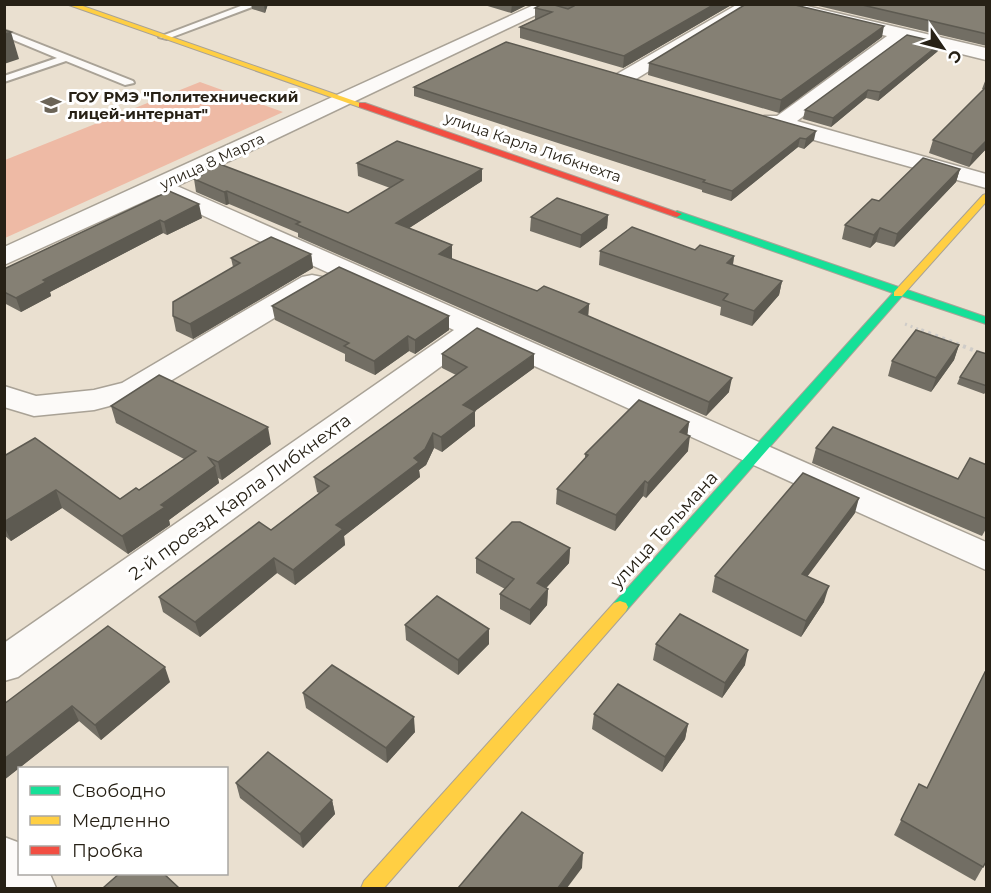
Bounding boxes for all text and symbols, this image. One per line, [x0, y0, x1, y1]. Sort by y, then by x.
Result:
north arrow [913, 18, 973, 78]
text: С [944, 46, 966, 67]
place label: ГОУ РМЭ "Политехнический лицей-интернат" [68, 87, 298, 123]
school or university icon: ГОУ РМЭ "Политехнический лицей-интернат" [39, 93, 63, 117]
street label: улица Карла Либкнехта [441, 107, 624, 186]
street label: улица 8 Марта [156, 128, 267, 194]
street label: 2-й проезд Карла Либкнехта [125, 409, 355, 585]
street label: улица Тельмана [605, 467, 722, 594]
legend [18, 767, 228, 875]
text: Свободно [72, 780, 166, 802]
text: Медленно [72, 810, 170, 832]
text: Пробка [72, 840, 143, 862]

